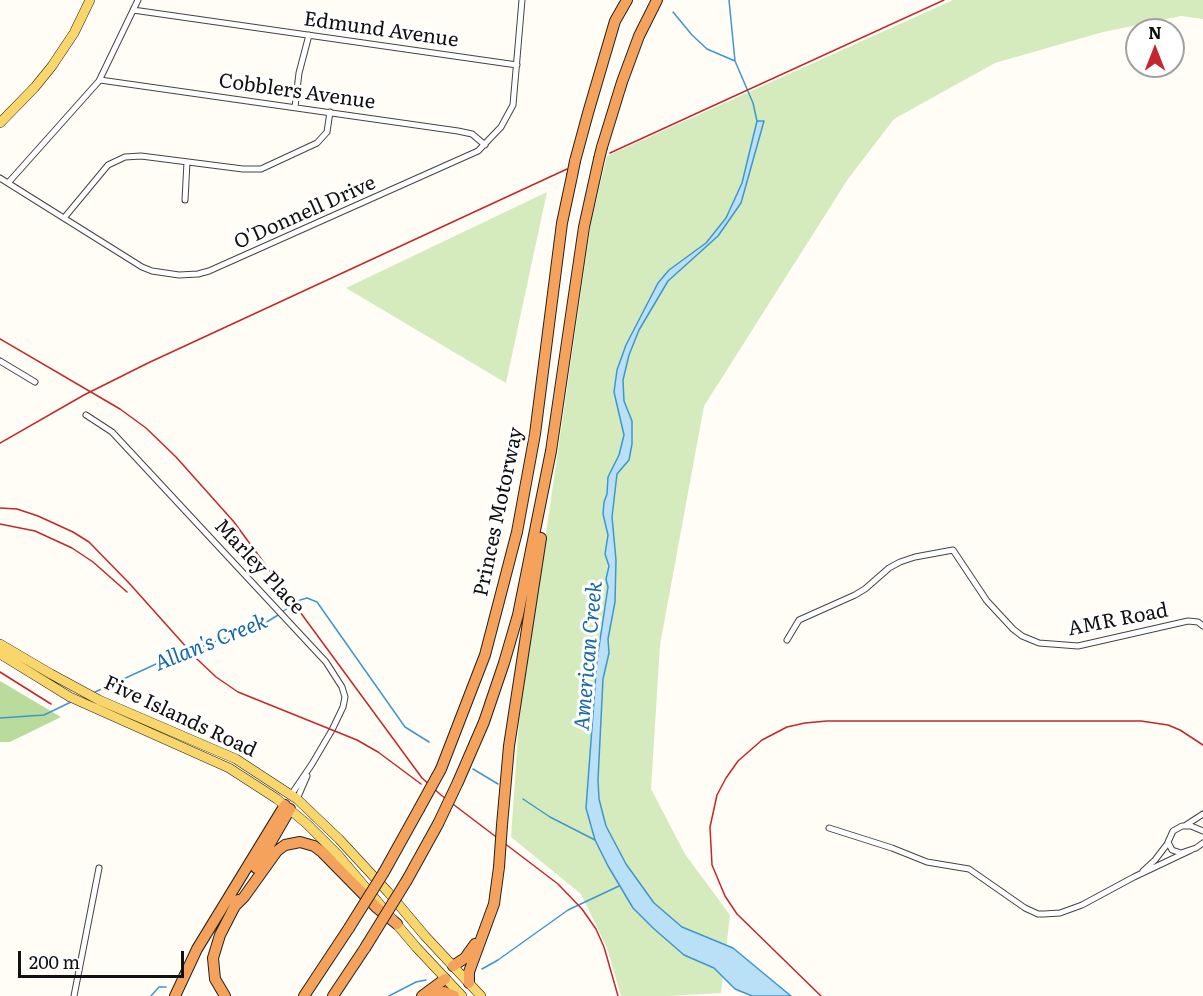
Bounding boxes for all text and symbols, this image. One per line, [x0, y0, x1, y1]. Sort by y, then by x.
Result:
street label: Edmund Avenue [302, 7, 460, 53]
north arrow [1125, 18, 1185, 78]
text: N [1148, 20, 1162, 44]
street label: Cobblers Avenue [217, 69, 377, 115]
street label: O'Donnell Drive [230, 171, 380, 255]
street label: Princes Motorway [469, 425, 529, 599]
street label: Marley Place [209, 515, 309, 619]
water label: American Creek [570, 580, 608, 732]
street label: AMR Road [1066, 599, 1170, 641]
water label: Allan's Creek [151, 609, 271, 677]
street label: Five Islands Road [100, 671, 260, 763]
scale bar [21, 939, 188, 977]
text: 200 m [29, 948, 80, 975]

